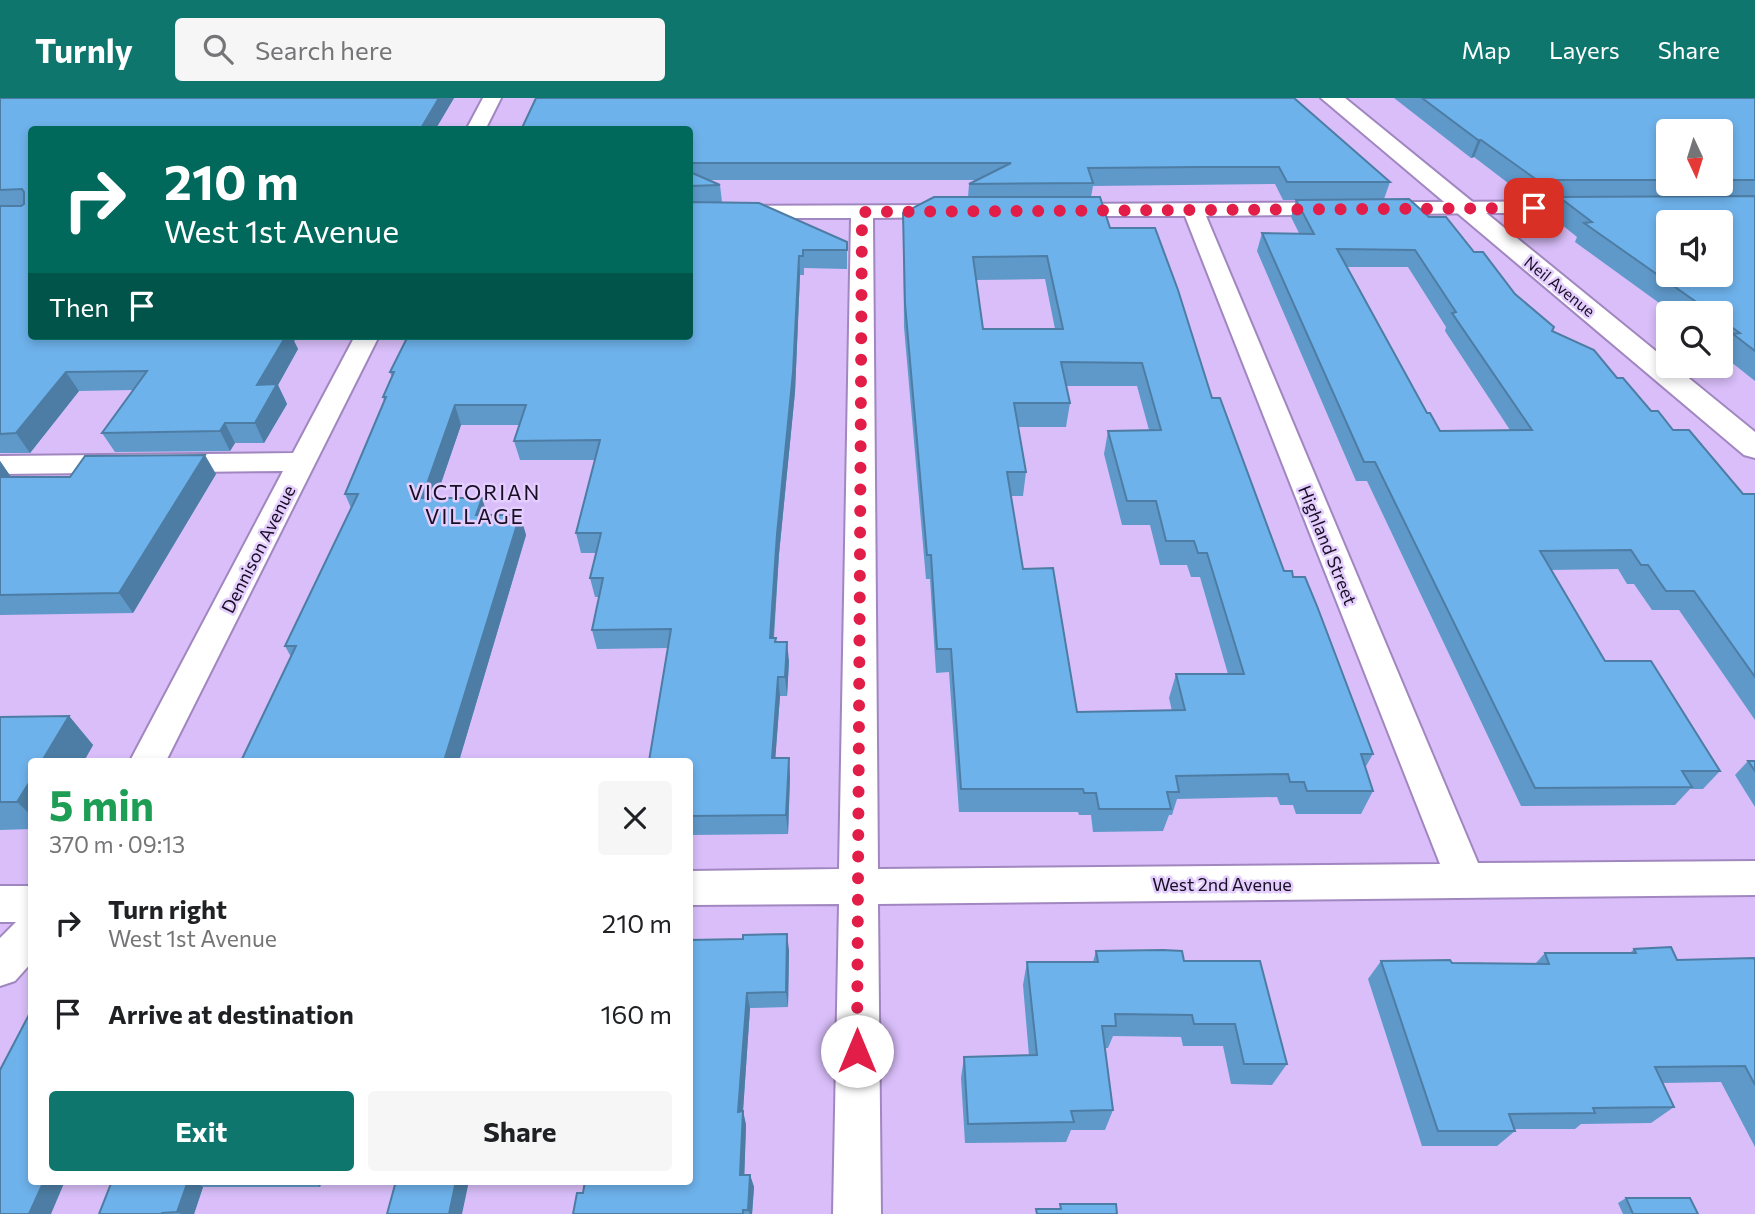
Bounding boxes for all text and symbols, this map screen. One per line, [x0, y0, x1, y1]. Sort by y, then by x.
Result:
search box [175, 18, 665, 81]
text: Turnly [35, 29, 133, 70]
icon: search [199, 30, 237, 68]
text: Search here [255, 34, 392, 65]
text: Map [1462, 35, 1511, 64]
text: Layers [1549, 35, 1620, 64]
text: Share [1658, 35, 1720, 64]
north arrow [1656, 119, 1732, 196]
map controls [1656, 119, 1733, 378]
text: 210 m [164, 150, 299, 210]
icon: right [49, 154, 140, 245]
pin [1504, 178, 1564, 238]
icon: arrive [1515, 189, 1553, 227]
text: West 1st Avenue [164, 210, 399, 250]
button: sound [1656, 210, 1733, 287]
street label: Neil Avenue [1521, 252, 1599, 320]
icon: arrive [123, 287, 161, 325]
text: Then [49, 291, 109, 322]
button: search [1656, 301, 1733, 378]
district label: VICTORIAN VILLAGE [409, 479, 541, 528]
street label: Dennison Avenue [216, 481, 300, 617]
street label: Highland Street [1294, 482, 1362, 608]
text: 5 min [49, 778, 154, 830]
button: close [598, 781, 672, 855]
text: 370 m · 09:13 [49, 830, 185, 858]
street label: West 2nd Avenue [1152, 873, 1292, 895]
text: Turn right [108, 893, 227, 924]
icon: right [49, 904, 87, 942]
text: 210 m [602, 907, 672, 938]
text: West 1st Avenue [108, 924, 277, 952]
icon: arrive [49, 995, 87, 1033]
text: Arrive at destination [108, 998, 354, 1029]
text: 160 m [600, 998, 672, 1029]
position arrow [820, 1014, 894, 1088]
button: Exit [49, 1091, 354, 1171]
button: Share [368, 1091, 672, 1171]

